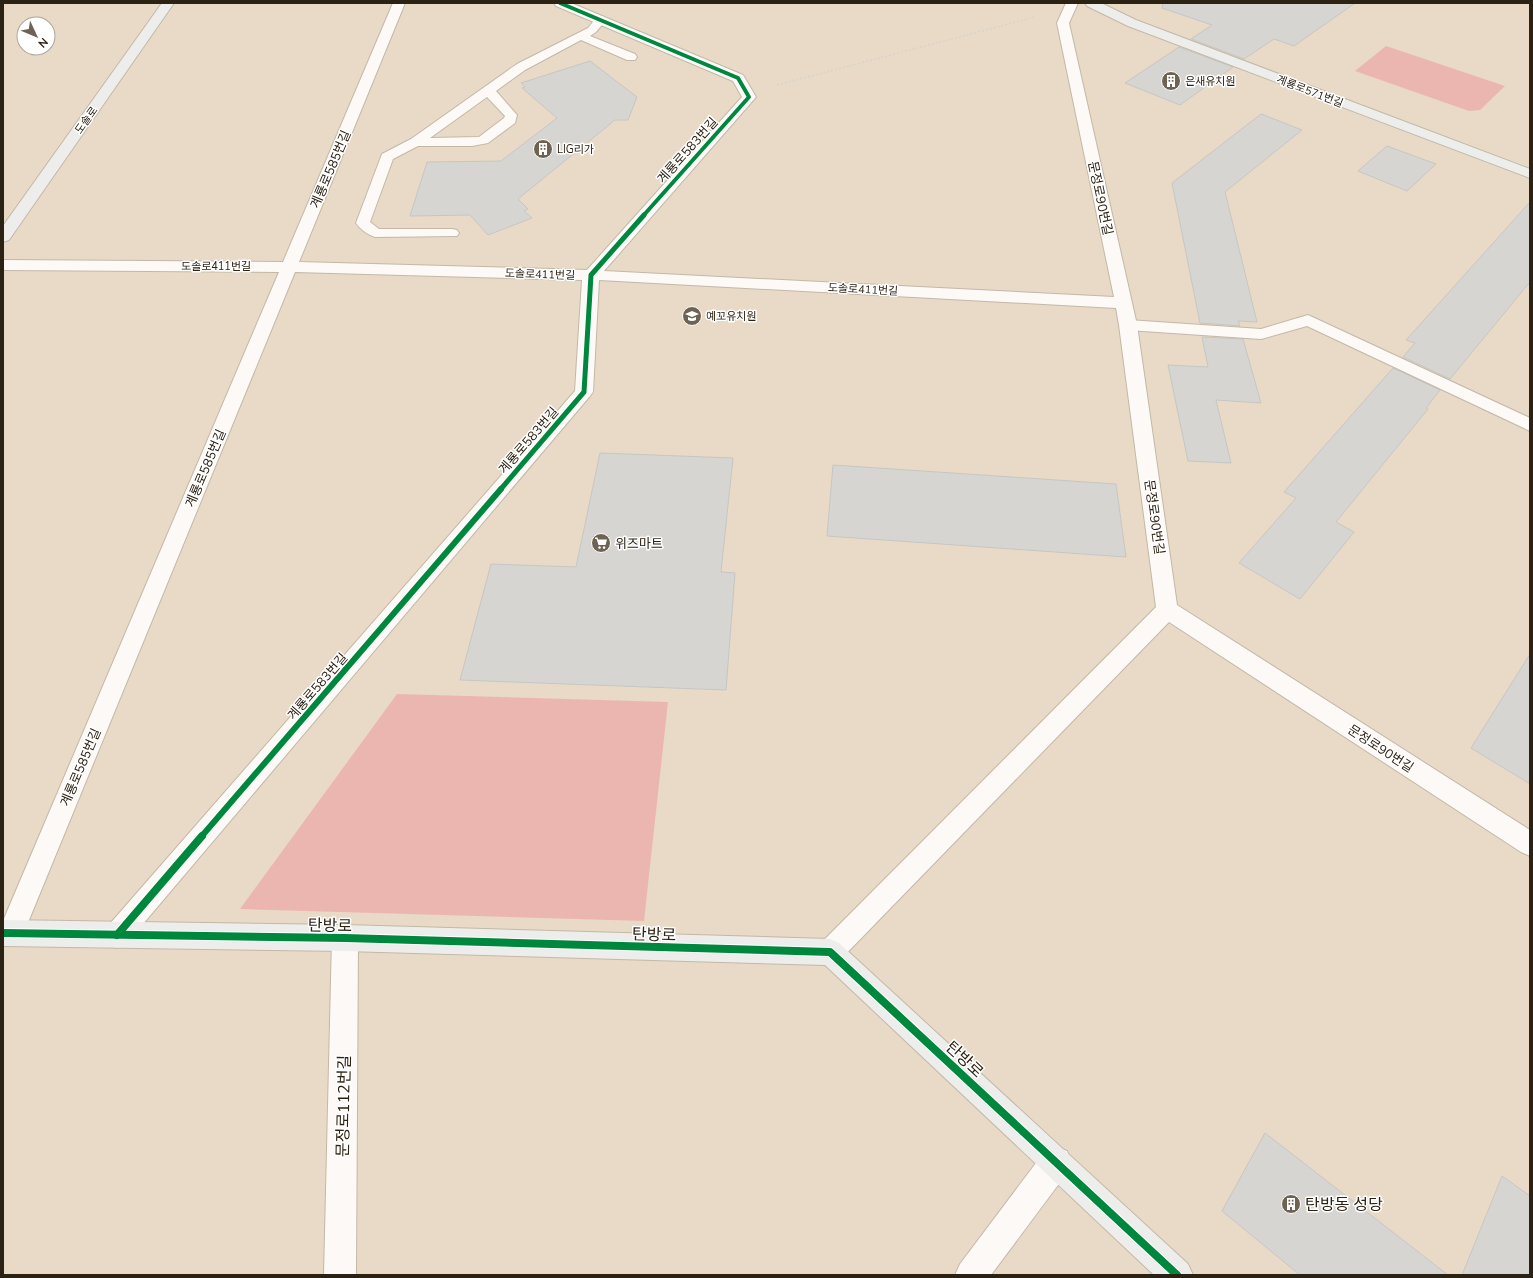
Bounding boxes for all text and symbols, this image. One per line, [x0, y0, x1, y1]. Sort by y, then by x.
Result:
north arrow [16, 16, 56, 56]
text: N [35, 34, 51, 51]
building icon: 은새유치원 [1160, 70, 1182, 92]
street label: 계룡로571번길 [1274, 72, 1345, 111]
place label: 은새유치원 [1185, 74, 1236, 89]
street label: 도솔로 [72, 104, 101, 137]
street label: 계룡로583번길 [653, 114, 722, 188]
street label: 계룡로585번길 [306, 128, 355, 211]
building icon: LIG리가 [532, 138, 554, 160]
place label: LIG리가 [557, 142, 594, 157]
street label: 문정로90번길 [1083, 159, 1117, 237]
street label: 도솔로411번길 [181, 259, 251, 274]
street label: 도솔로411번길 [505, 266, 575, 283]
street label: 도솔로411번길 [827, 280, 899, 299]
school or university icon: 예꼬유치원 [681, 305, 703, 327]
place label: 예꼬유치원 [706, 309, 757, 324]
street label: 계룡로583번길 [495, 403, 563, 478]
street label: 계룡로585번길 [181, 427, 230, 510]
street label: 문정로90번길 [1140, 479, 1168, 556]
supermarket icon: 위즈마트 [590, 532, 612, 554]
place label: 위즈마트 [615, 535, 663, 553]
street label: 계룡로583번길 [284, 649, 352, 724]
street label: 문정로90번길 [1344, 721, 1417, 777]
street label: 계룡로585번길 [56, 726, 105, 809]
street label: 탄방로 [308, 915, 353, 937]
street label: 탄방로 [632, 923, 677, 947]
street label: 탄방로 [941, 1037, 988, 1083]
street label: 문정로112번길 [332, 1055, 356, 1157]
building icon: 탄방동 성당 [1280, 1193, 1302, 1215]
place label: 탄방동 성당 [1305, 1194, 1383, 1216]

